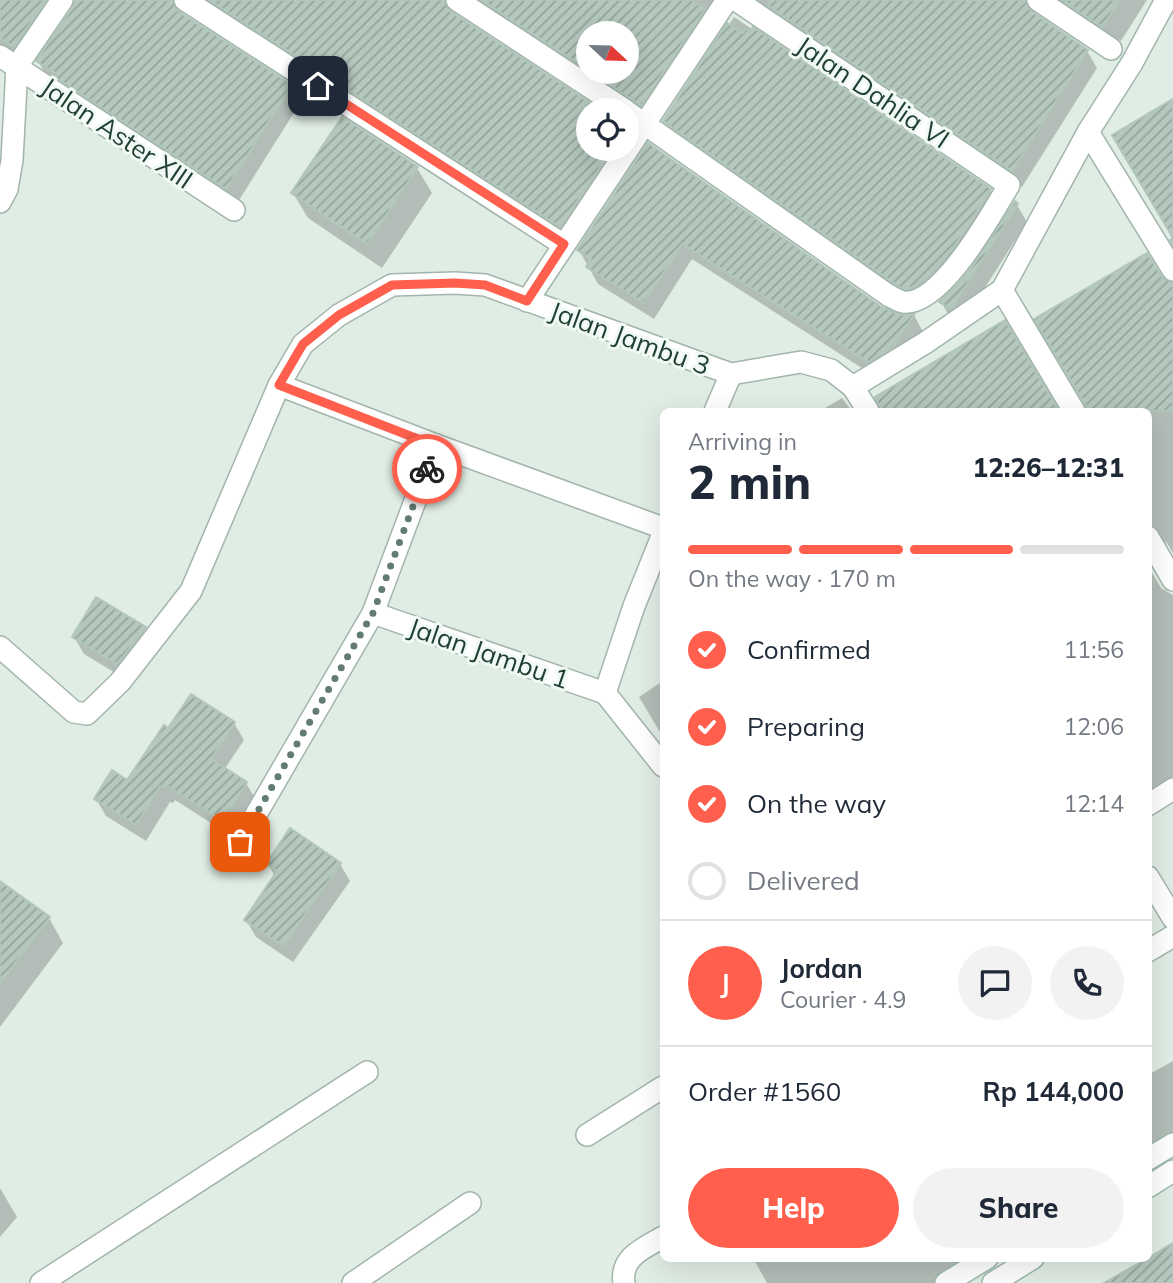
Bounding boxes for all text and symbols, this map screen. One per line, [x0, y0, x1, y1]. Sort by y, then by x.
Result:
north arrow [576, 21, 639, 84]
map controls [576, 21, 639, 161]
street label: Jalan Dahlia VI [790, 29, 956, 155]
pin [288, 56, 348, 116]
icon: home [299, 67, 337, 105]
street label: Jalan Aster XIII [35, 70, 199, 196]
button: locate [576, 98, 639, 161]
street label: Jalan Jambu 3 [545, 294, 715, 382]
text: Arriving in [688, 427, 797, 456]
courier [392, 434, 462, 504]
icon: bike [408, 450, 446, 488]
text: 12:26–12:31 [973, 451, 1124, 484]
text: 2 min [688, 453, 811, 511]
text: On the way · 170 m [688, 564, 896, 593]
street label: Jalan Jambu 1 [404, 610, 574, 696]
icon: check [688, 631, 726, 669]
text: Confirmed [747, 633, 871, 666]
text: 11:56 [1064, 635, 1124, 664]
icon: check [688, 708, 726, 746]
text: Preparing [747, 710, 865, 743]
text: 12:06 [1064, 712, 1124, 741]
icon: check [688, 785, 726, 823]
text: On the way [747, 787, 886, 820]
text: 12:14 [1064, 789, 1124, 818]
pin [210, 812, 270, 872]
icon: bag [221, 823, 259, 861]
text: Delivered [747, 864, 860, 897]
button: chat [958, 946, 1032, 1020]
button: phone [1050, 946, 1124, 1020]
text: Jordan [780, 952, 863, 985]
text: J [720, 967, 730, 1000]
text: Courier · 4.9 [780, 985, 906, 1014]
text: Order #1560 [688, 1075, 841, 1108]
text: Rp 144,000 [982, 1075, 1124, 1108]
button: Help [688, 1168, 899, 1248]
button: Share [913, 1168, 1124, 1248]

